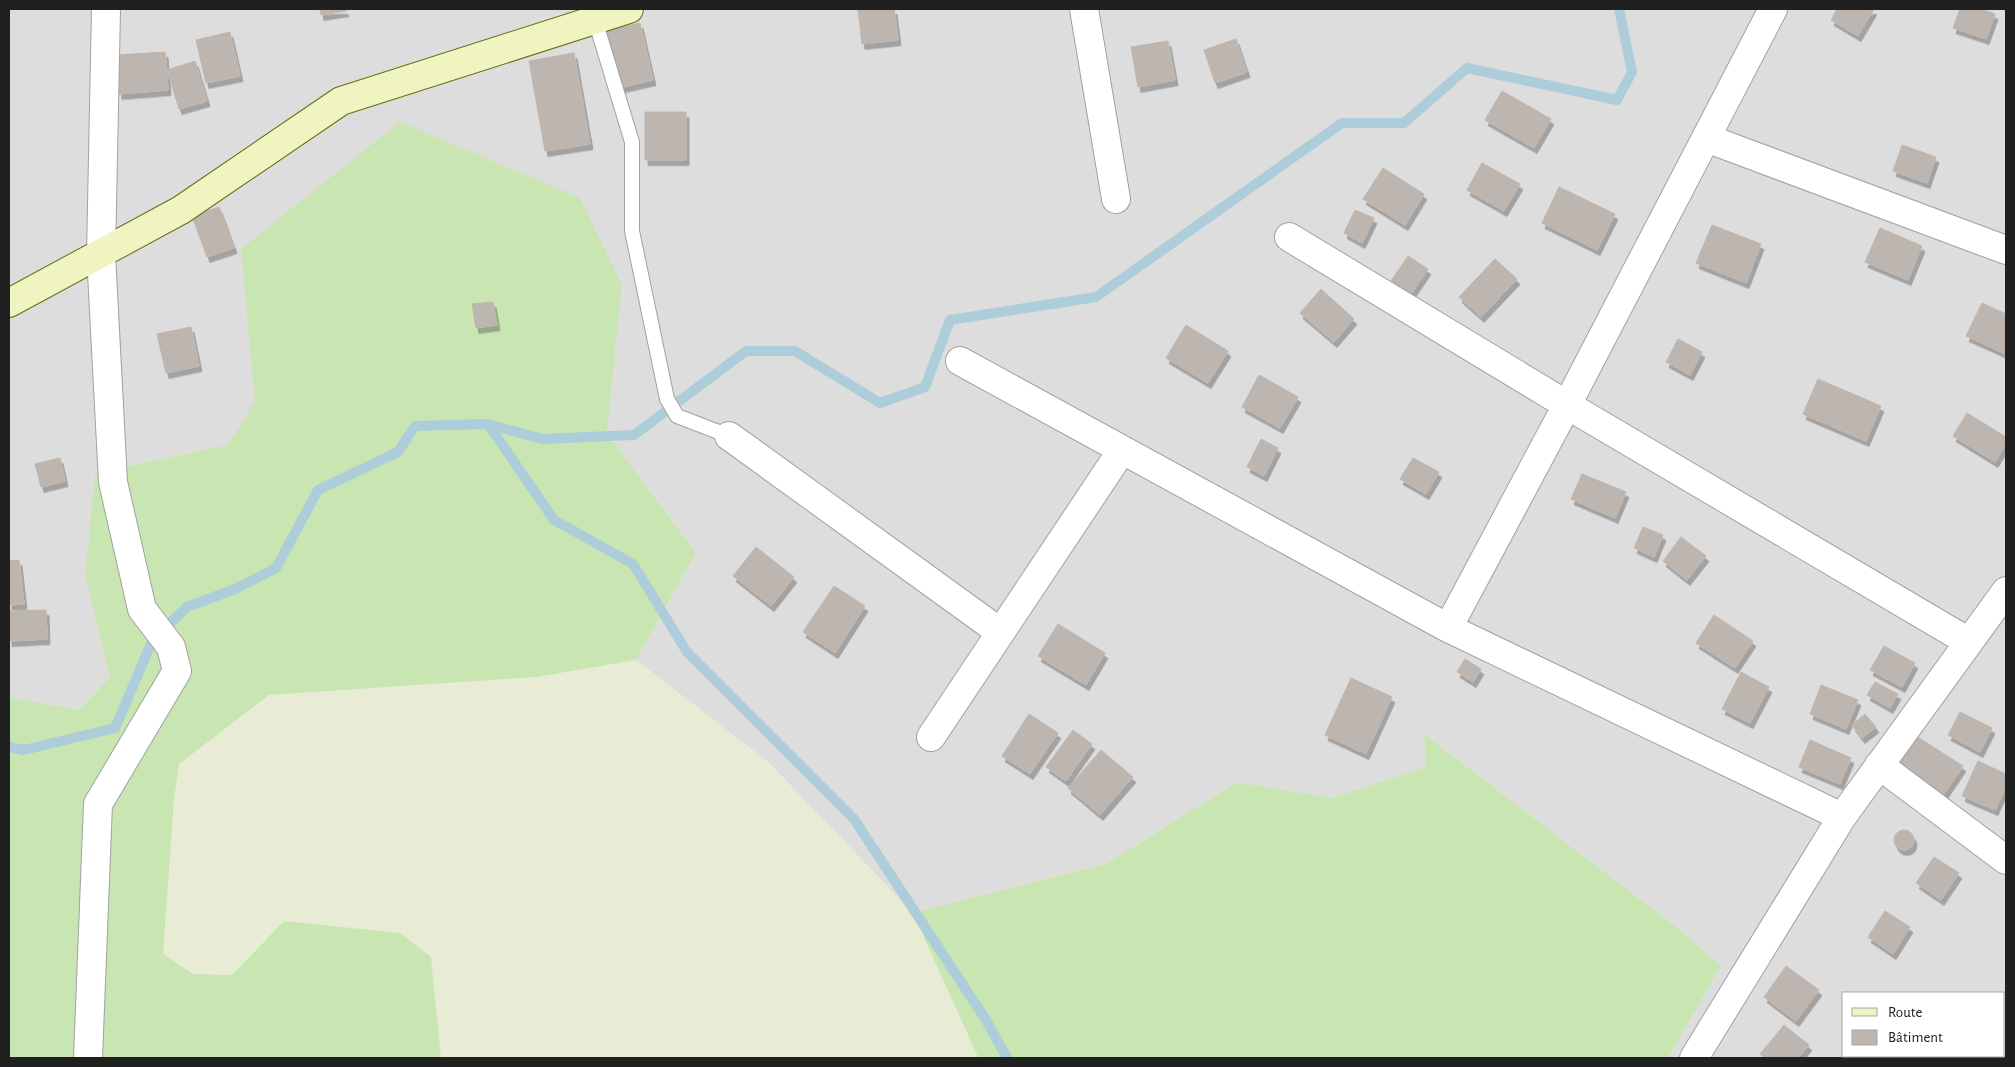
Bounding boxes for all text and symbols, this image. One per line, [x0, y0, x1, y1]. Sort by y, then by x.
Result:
legend [1842, 992, 2005, 1057]
text: Route [1888, 1005, 1922, 1020]
text: Bâtiment [1888, 1030, 1943, 1045]

